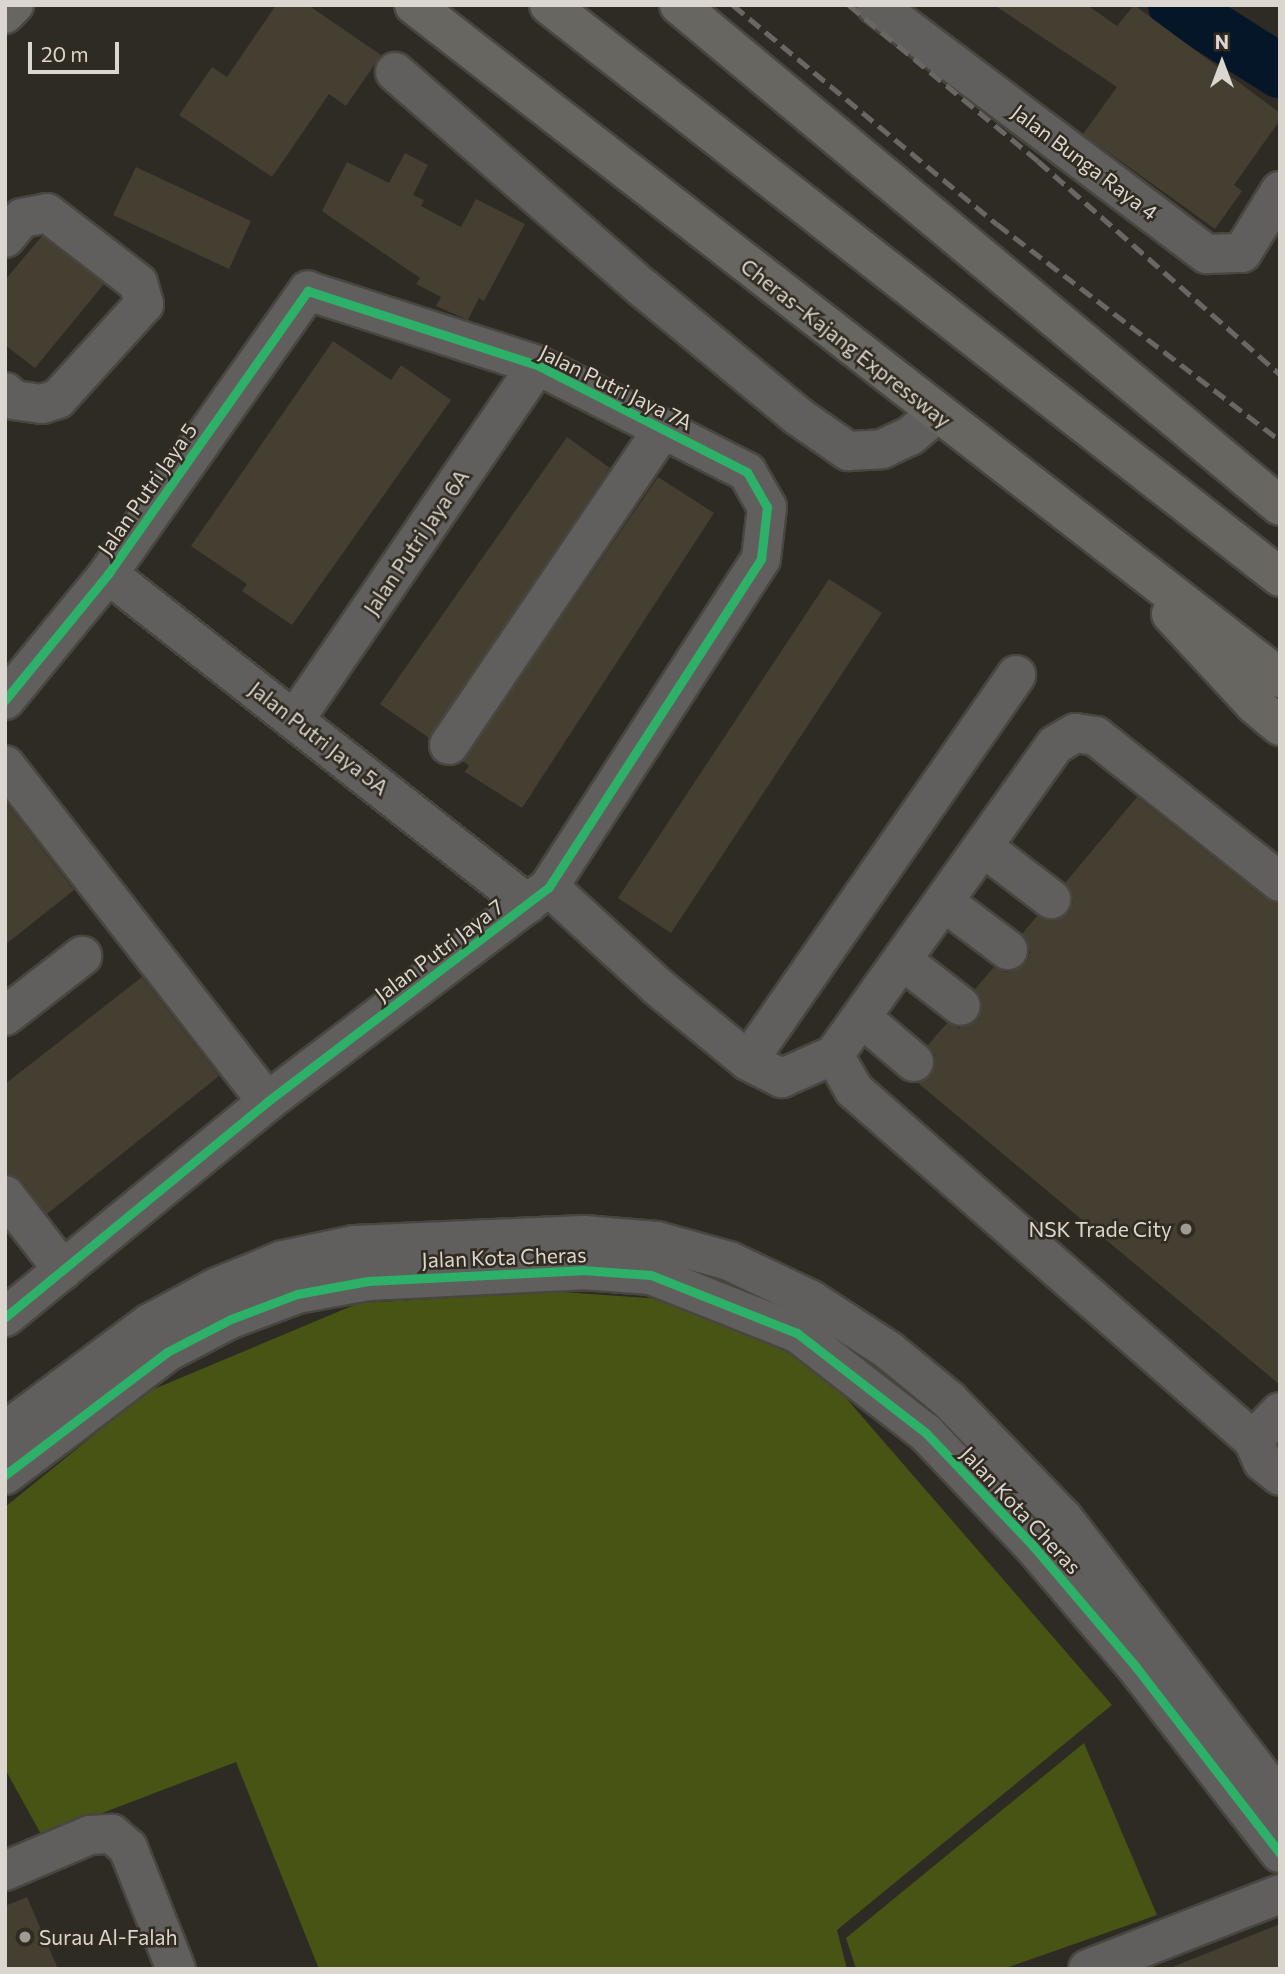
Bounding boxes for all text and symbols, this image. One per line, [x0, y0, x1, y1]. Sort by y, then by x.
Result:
scale bar [32, 28, 122, 72]
north arrow [1187, 28, 1257, 98]
text: N [1215, 30, 1229, 53]
text: 20 m [41, 41, 89, 66]
street label: Jalan Bunga Raya 4 [1007, 99, 1163, 225]
street label: Cheras–Kajang Expressway [736, 253, 956, 433]
street label: Jalan Putri Jaya 7A [535, 339, 697, 435]
street label: Jalan Putri Jaya 5 [92, 418, 202, 560]
street label: Jalan Putri Jaya 6A [358, 464, 474, 620]
street label: Jalan Putri Jaya 5A [245, 676, 393, 800]
street label: Jalan Putri Jaya 7 [370, 893, 508, 1007]
place label: NSK Trade City [1028, 1216, 1172, 1242]
marker: NSK Trade City [1178, 1221, 1194, 1237]
street label: Jalan Kota Cheras [421, 1242, 587, 1272]
street label: Jalan Kota Cheras [956, 1441, 1086, 1579]
place label: Surau Al-Falah [39, 1924, 178, 1950]
marker: Surau Al-Falah [17, 1929, 33, 1945]

